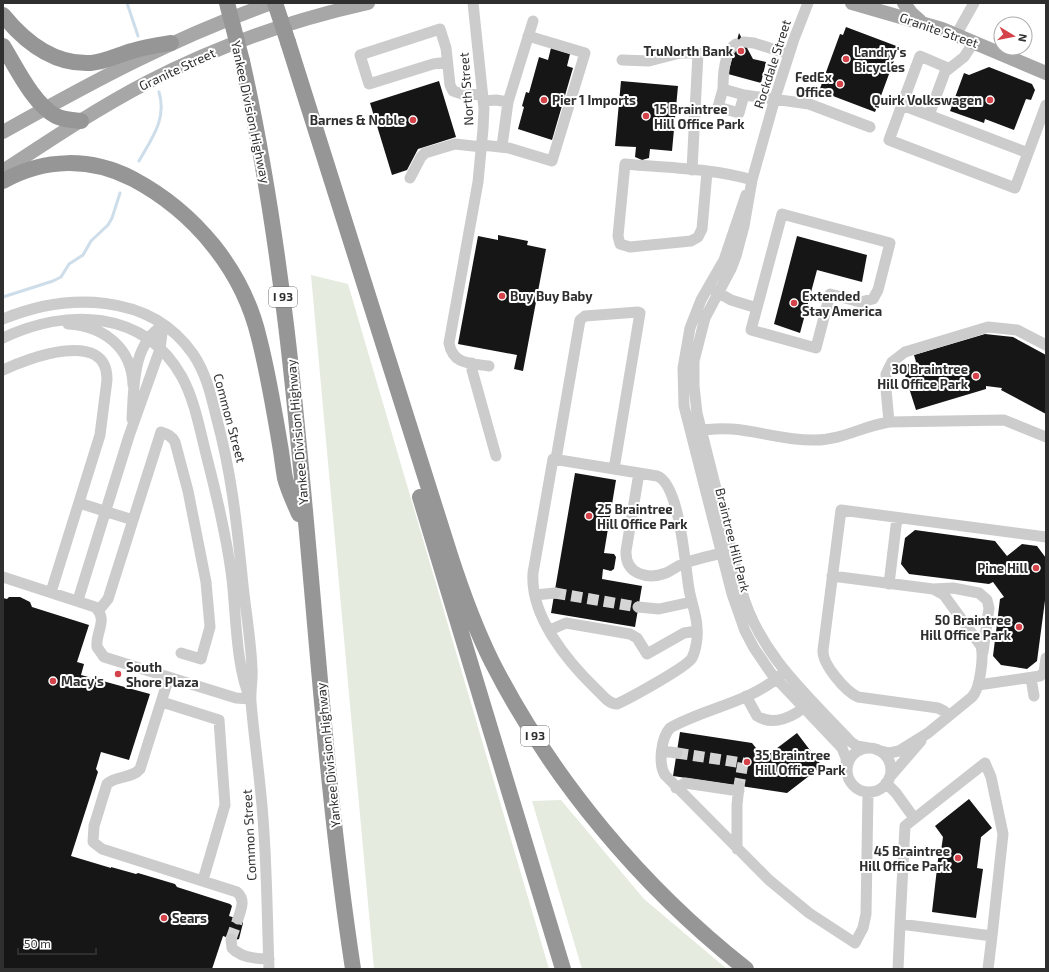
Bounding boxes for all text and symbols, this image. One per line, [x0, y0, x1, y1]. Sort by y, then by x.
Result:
street label: Granite Street [898, 9, 981, 51]
north arrow [993, 16, 1033, 56]
street label: Rockdale Street [750, 17, 794, 111]
text: N [1016, 33, 1030, 43]
street label: Yankee Division Highway [228, 39, 274, 185]
place label: TruNorth Bank [644, 43, 734, 59]
street label: Granite Street [136, 44, 218, 94]
place label: Landry's Bicycles [854, 44, 907, 75]
marker: TruNorth Bank [736, 46, 746, 56]
street label: North Street [455, 52, 477, 126]
marker: Landry's Bicycles [841, 54, 851, 64]
place label: FedEx Office [795, 69, 833, 100]
marker: FedEx Office [835, 79, 845, 89]
place label: Pier 1 Imports [552, 92, 636, 108]
place label: Quirk Volkswagen [872, 92, 982, 109]
marker: Pier 1 Imports [539, 95, 549, 105]
marker: Quirk Volkswagen [985, 95, 995, 105]
place label: 15 Braintree Hill Office Park [654, 101, 745, 132]
marker: 15 Braintree Hill Office Park [641, 111, 651, 121]
place label: Barnes & Noble [310, 112, 405, 128]
marker: Barnes & Noble [408, 115, 418, 125]
road number: I 93 [269, 287, 297, 307]
place label: Buy Buy Baby [510, 288, 593, 304]
place label: Extended Stay America [802, 288, 882, 319]
marker: Buy Buy Baby [497, 291, 507, 301]
marker: Extended Stay America [789, 298, 799, 308]
street label: Yankee Division Highway [283, 359, 311, 505]
place label: 30 Braintree Hill Office Park [877, 361, 969, 392]
marker: 30 Braintree Hill Office Park [971, 371, 981, 381]
street label: Common Street [210, 372, 250, 464]
street label: Braintree Hill Park [712, 486, 754, 594]
place label: 25 Braintree Hill Office Park [597, 501, 688, 532]
marker: 25 Braintree Hill Office Park [584, 511, 594, 521]
place label: Pine Hill [977, 560, 1029, 576]
marker: Pine Hill [1031, 563, 1041, 573]
place label: 50 Braintree Hill Office Park [920, 612, 1012, 643]
marker: 50 Braintree Hill Office Park [1014, 622, 1024, 632]
place label: South Shore Plaza [126, 659, 199, 690]
marker: South Shore Plaza [113, 669, 123, 679]
place label: Macy's [61, 673, 104, 689]
marker: Macy's [48, 676, 58, 686]
street label: Yankee Division Highway [312, 682, 344, 828]
road number: I 93 [521, 726, 549, 746]
place label: 35 Braintree Hill Office Park [755, 747, 846, 778]
marker: 35 Braintree Hill Office Park [742, 757, 752, 767]
street label: Common Street [239, 789, 259, 881]
place label: 45 Braintree Hill Office Park [859, 843, 951, 874]
marker: 45 Braintree Hill Office Park [953, 853, 963, 863]
place label: Sears [172, 910, 207, 926]
marker: Sears [159, 913, 169, 923]
scale bar [18, 930, 96, 956]
text: 50 m [24, 936, 51, 950]

